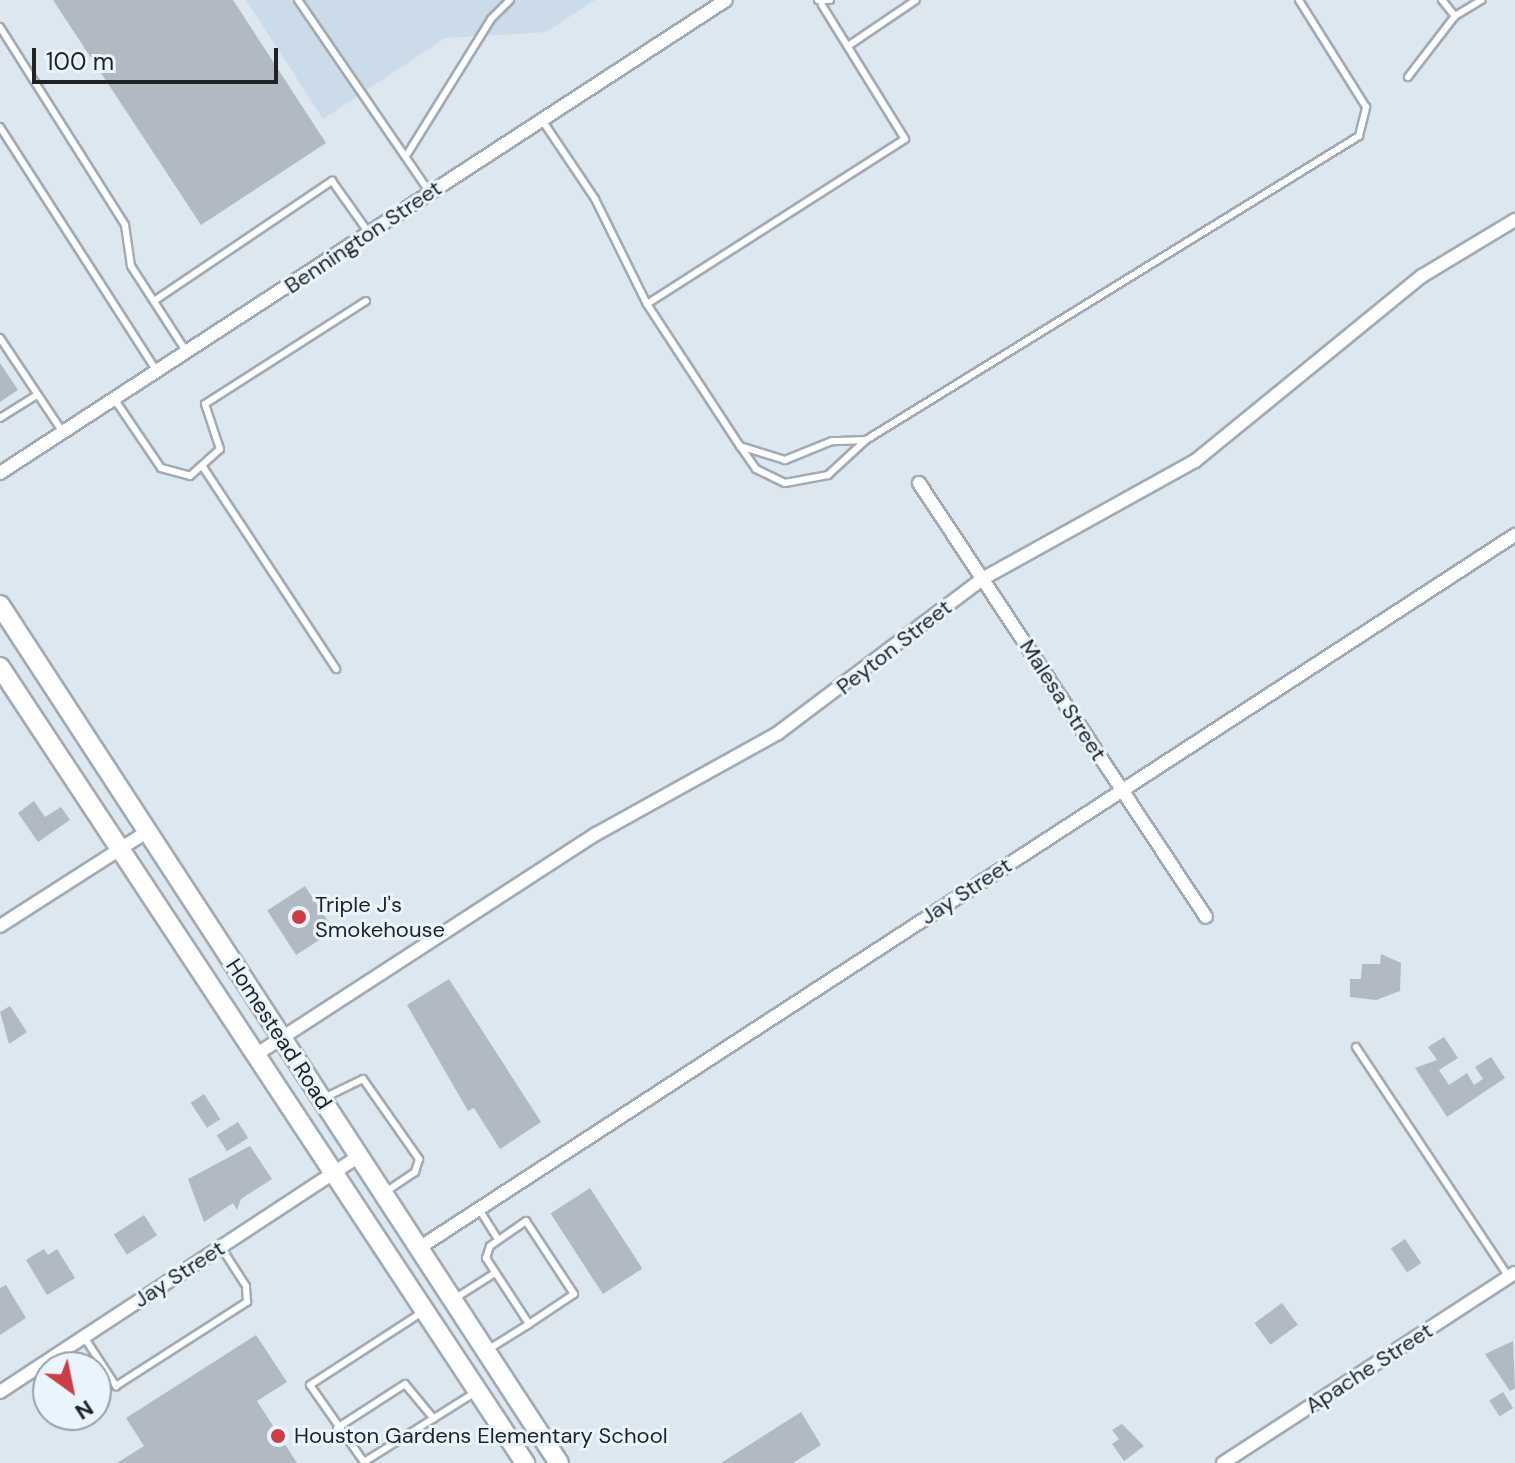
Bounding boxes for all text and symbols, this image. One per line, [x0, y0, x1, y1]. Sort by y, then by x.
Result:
scale bar [36, 32, 282, 82]
text: 100 m [46, 46, 114, 77]
street label: Bennington Street [280, 175, 446, 299]
street label: Peyton Street [831, 594, 957, 700]
street label: Malesa Street [1014, 634, 1112, 766]
street label: Jay Street [916, 852, 1016, 930]
place label: Triple J's Smokehouse [315, 891, 445, 942]
marker: Triple J's Smokehouse [290, 908, 308, 926]
street label: Homestead Road [220, 954, 338, 1114]
street label: Jay Street [129, 1235, 229, 1313]
street label: Apache Street [1300, 1317, 1438, 1419]
north arrow [32, 1351, 112, 1431]
text: N [70, 1393, 99, 1426]
place label: Houston Gardens Elementary School [294, 1423, 668, 1449]
marker: Houston Gardens Elementary School [269, 1427, 287, 1445]

